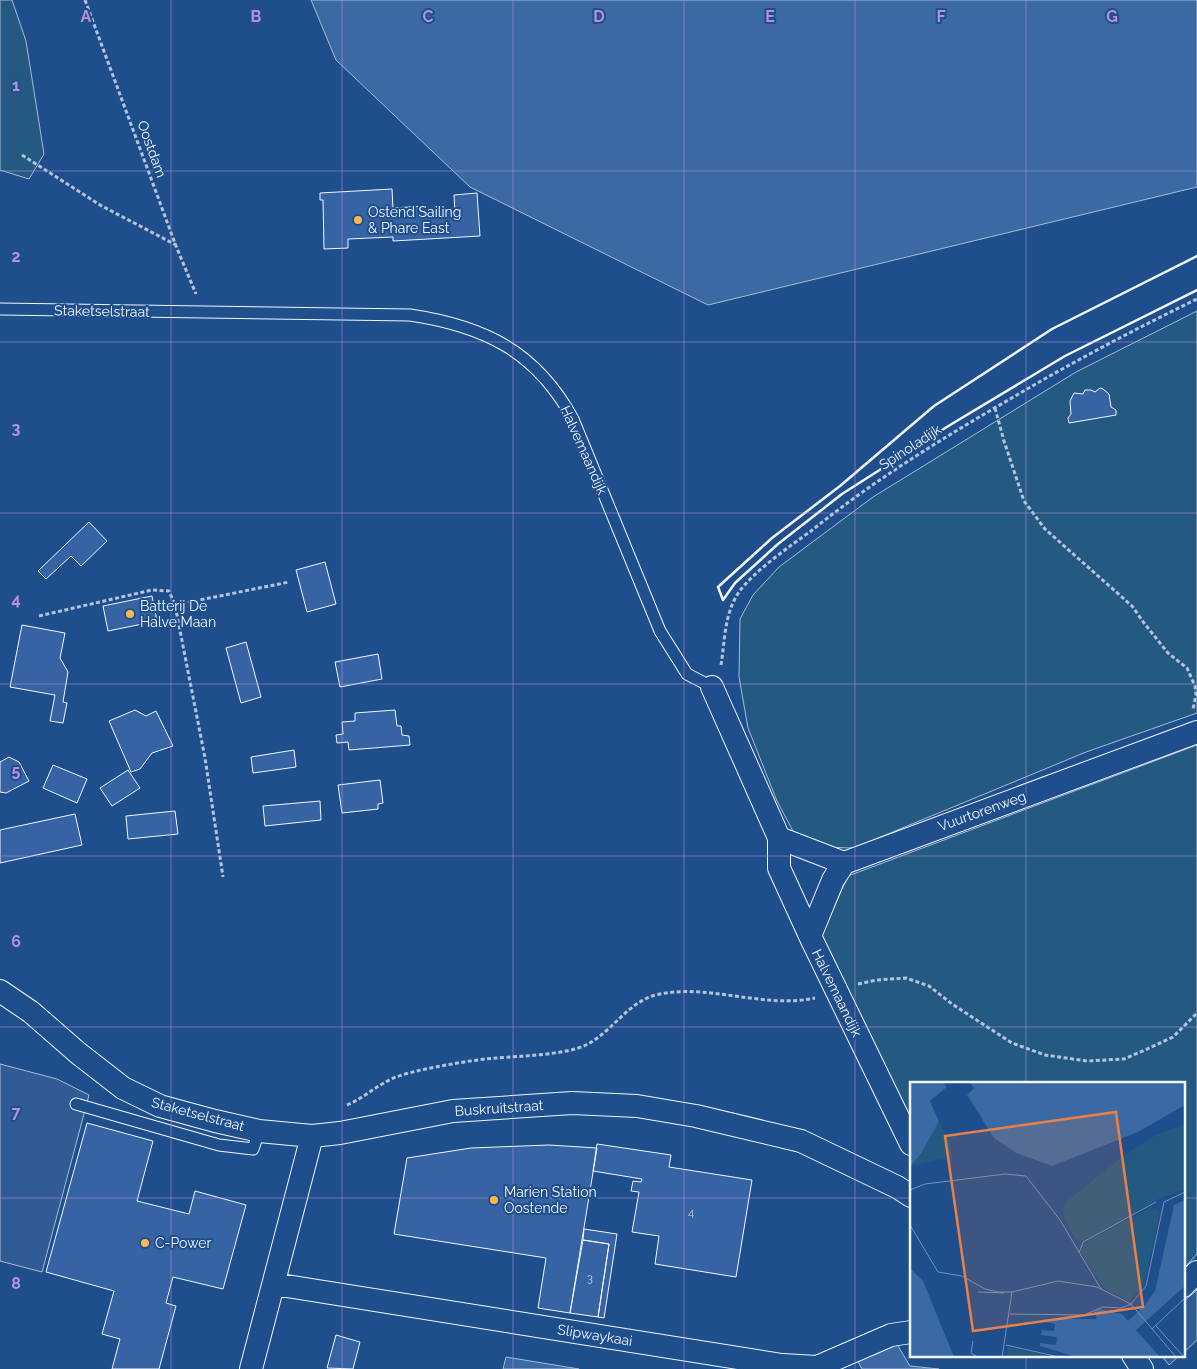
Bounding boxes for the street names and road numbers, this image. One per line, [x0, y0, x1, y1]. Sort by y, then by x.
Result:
street label: Oostdam [134, 118, 170, 180]
street label: Staketselstraat [54, 302, 150, 320]
street label: Halvemaandijk [557, 403, 611, 497]
street label: Spinoladijk [876, 421, 944, 473]
street label: Vuurtorenweg [936, 788, 1028, 834]
street label: Halvemaandijk [809, 947, 865, 1040]
street label: Staketselstraat [150, 1094, 247, 1134]
street label: Buskruitstraat [454, 1097, 544, 1119]
street label: Slipwaykaai [556, 1321, 634, 1349]

